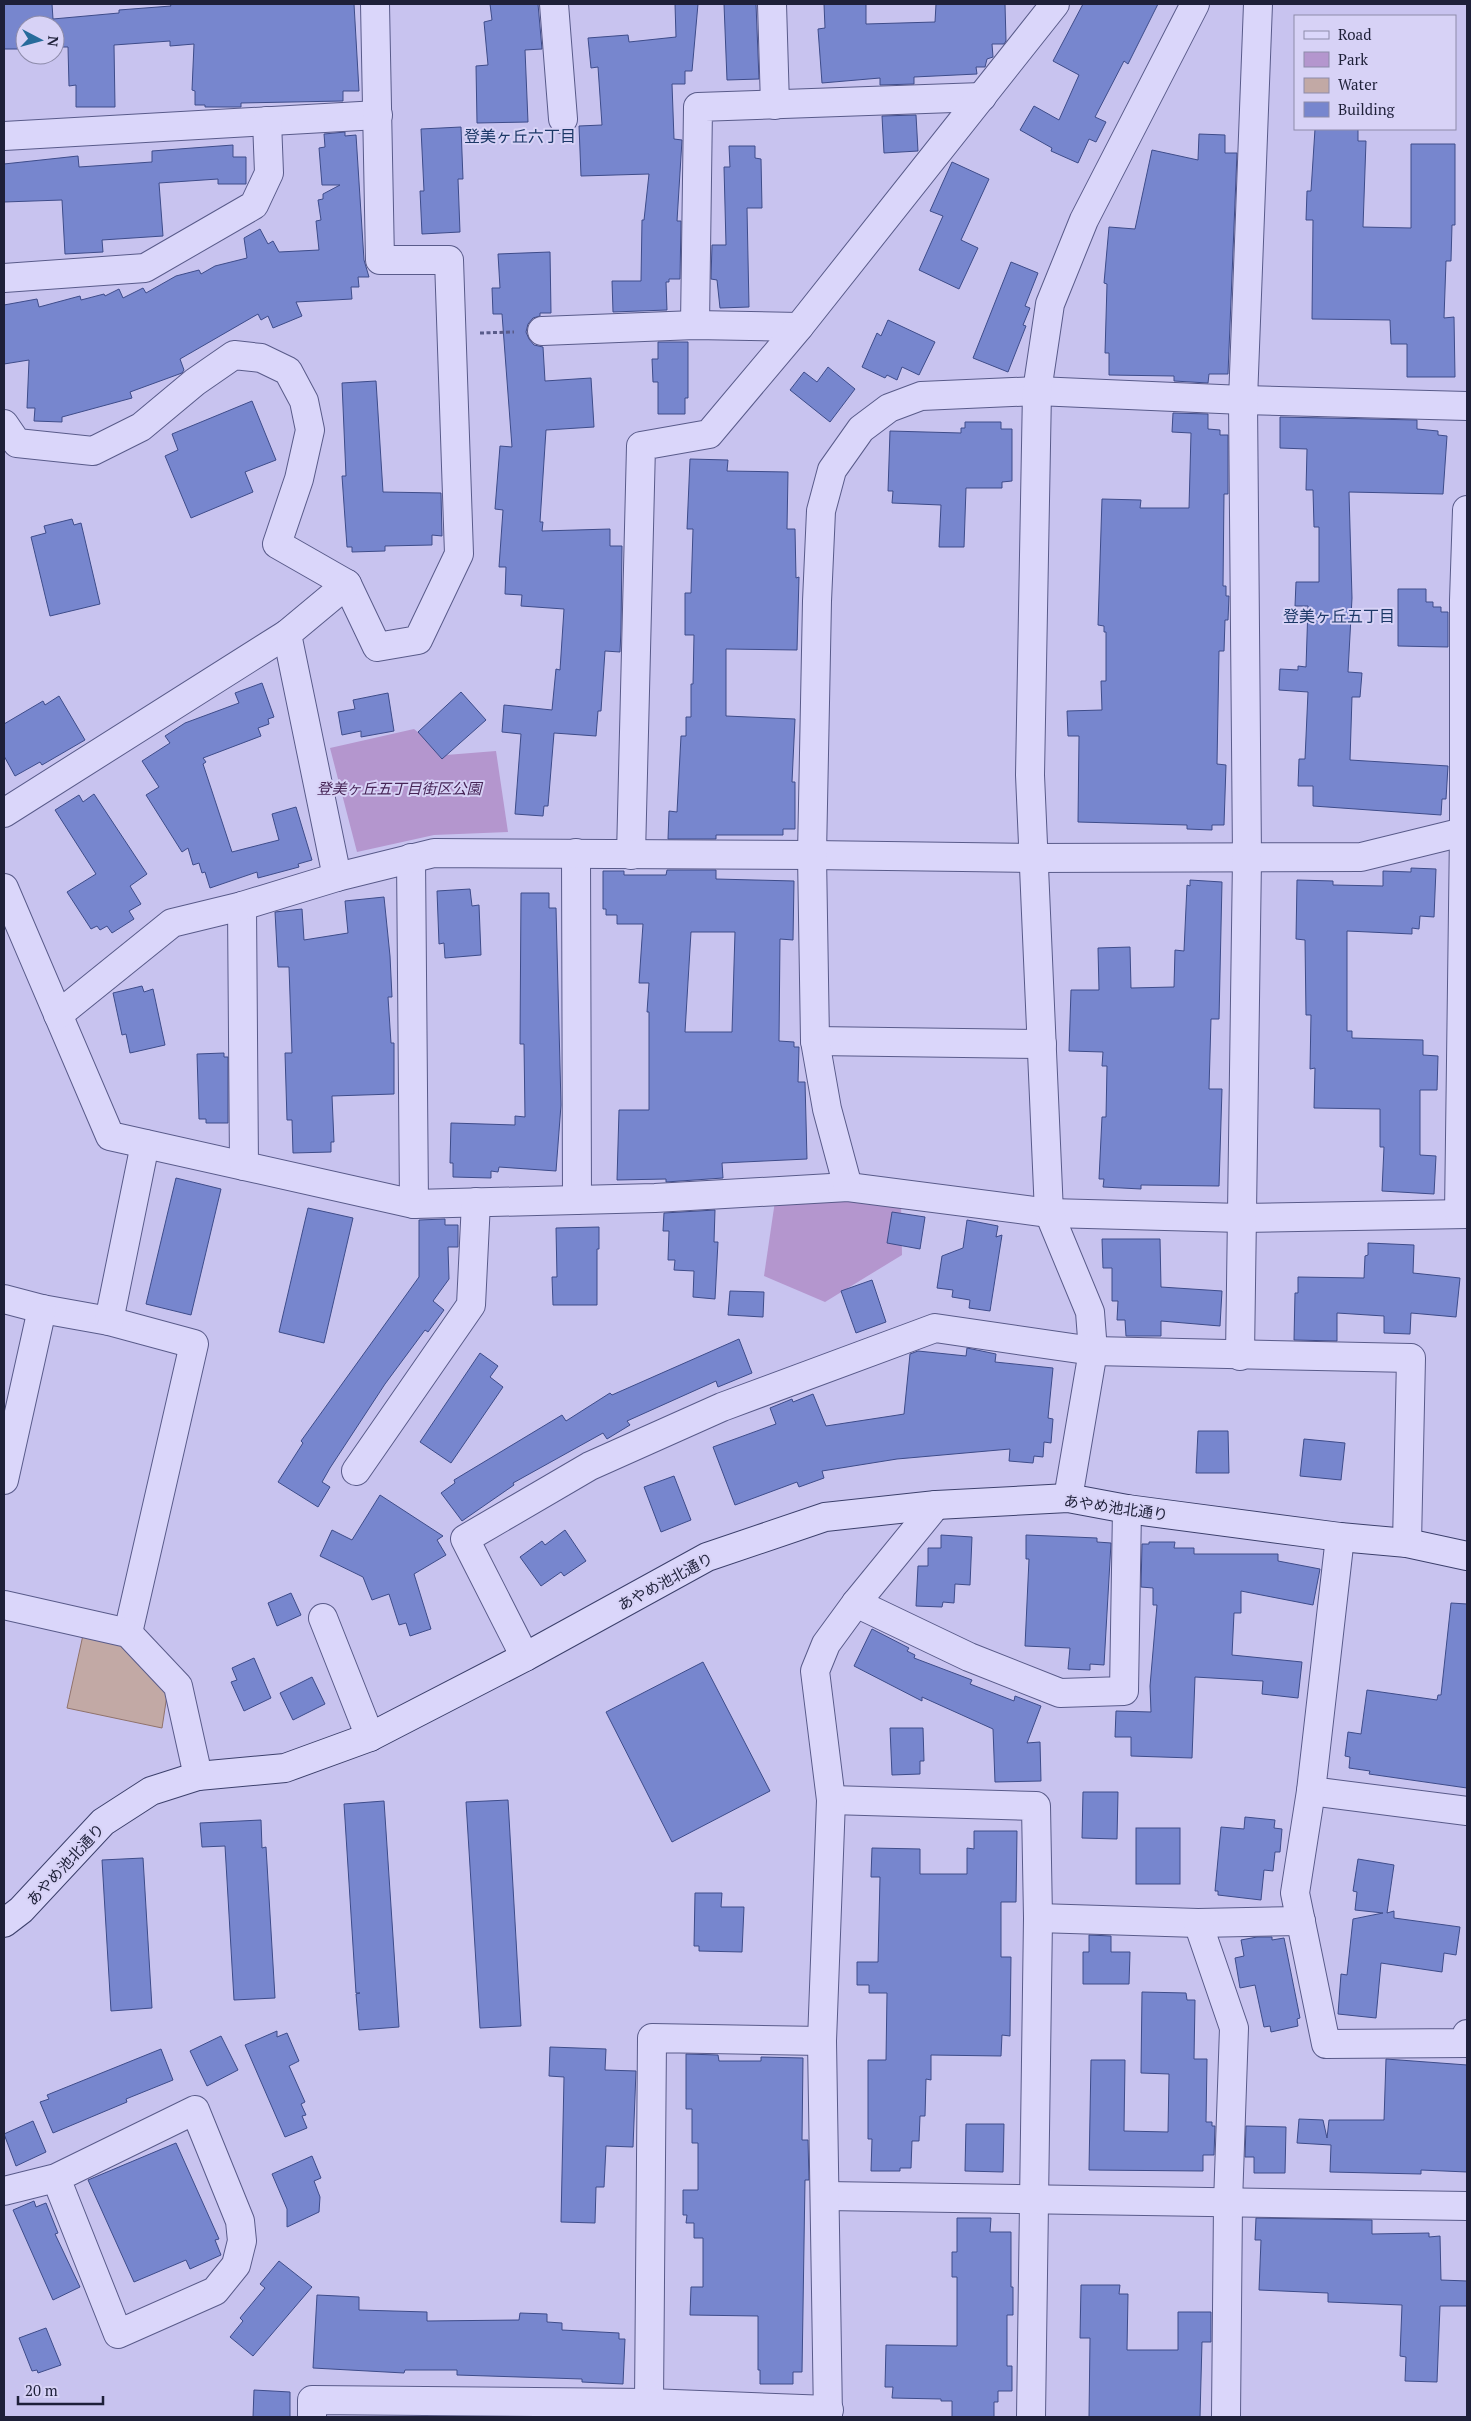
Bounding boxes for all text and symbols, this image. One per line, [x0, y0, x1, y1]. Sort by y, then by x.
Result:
north arrow [15, 15, 65, 65]
legend [1294, 15, 1456, 130]
text: Road [1338, 24, 1371, 44]
text: N [43, 35, 63, 48]
text: Park [1338, 49, 1368, 69]
text: Water [1338, 74, 1378, 94]
text: Building [1338, 99, 1396, 119]
district label: 登美ヶ丘六丁目 [464, 125, 576, 147]
district label: 登美ヶ丘五丁目 [1283, 605, 1395, 627]
park label: 登美ヶ丘五丁目街区公園 [316, 778, 483, 798]
street label: あやめ池北通り [1063, 1490, 1169, 1524]
street label: あやめ池北通り [614, 1548, 716, 1614]
street label: あやめ池北通り [22, 1819, 108, 1909]
scale bar [18, 2374, 102, 2406]
text: 20 m [25, 2380, 58, 2400]

